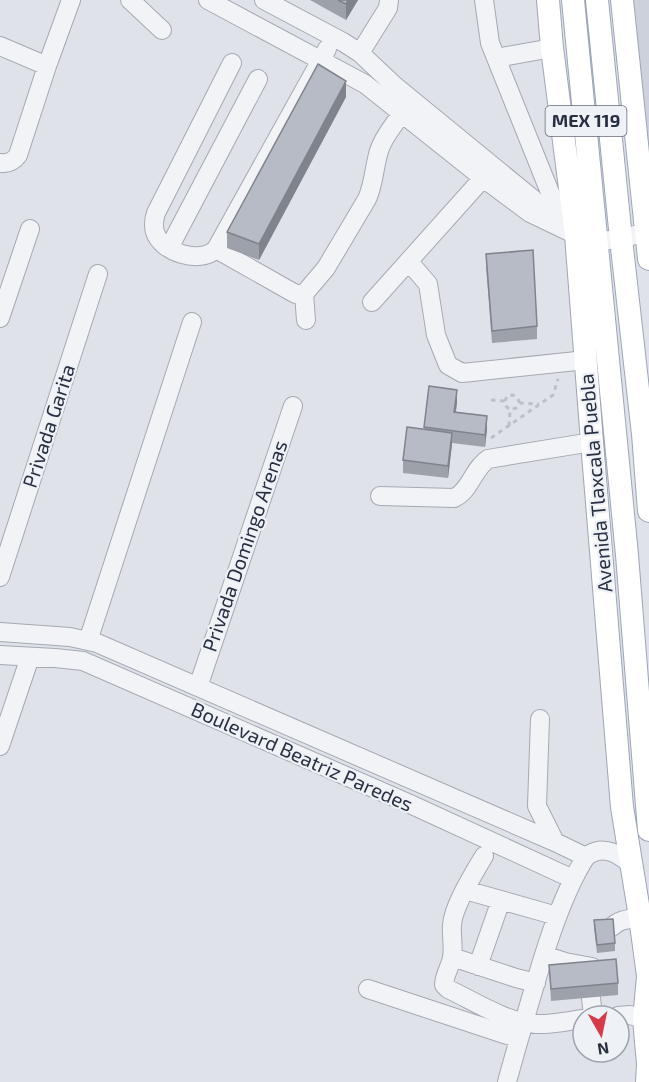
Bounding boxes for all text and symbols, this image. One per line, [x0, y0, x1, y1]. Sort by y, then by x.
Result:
road number: MEX 119 [546, 106, 626, 136]
street label: Privada Garita [17, 361, 79, 490]
street label: Avenida Tlaxcala Puebla [573, 373, 617, 593]
street label: Privada Domingo Arenas [197, 437, 292, 655]
street label: Boulevard Beatriz Paredes [188, 696, 417, 816]
north arrow [571, 1004, 631, 1064]
text: N [596, 1039, 611, 1060]

